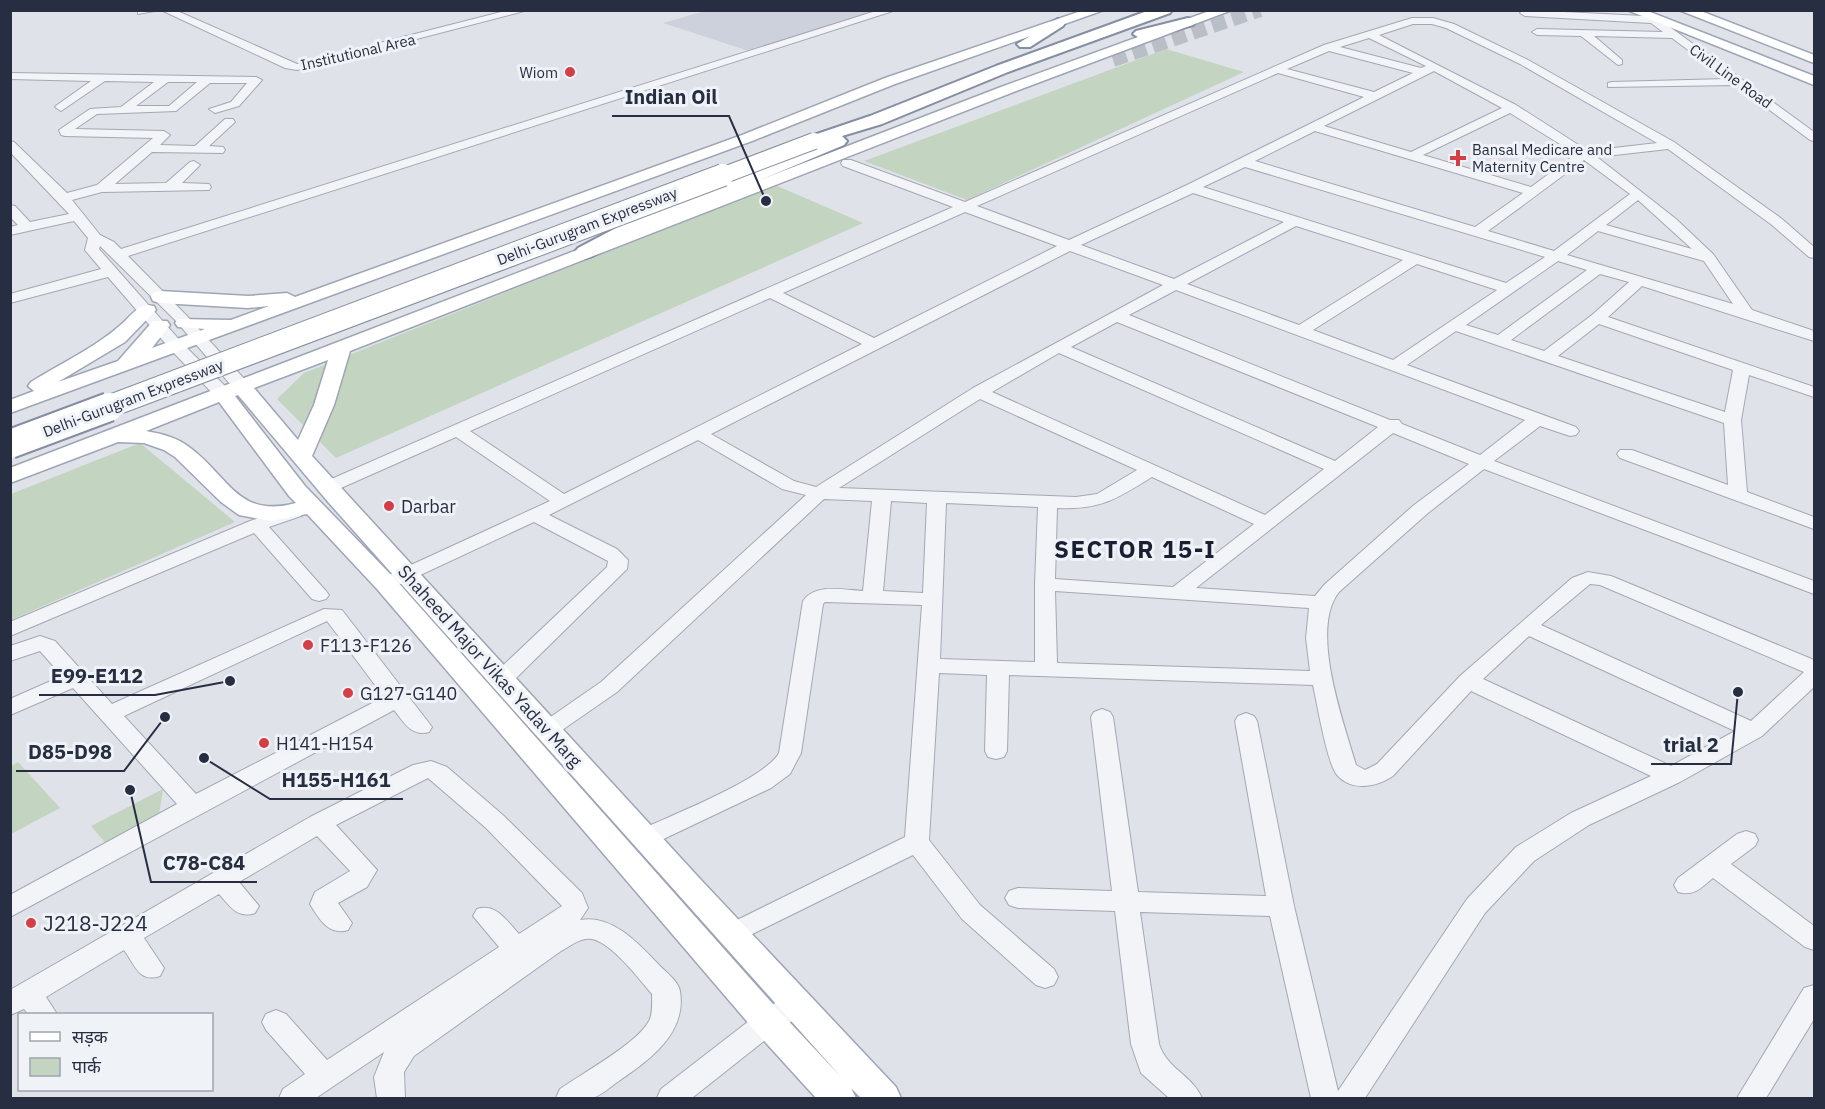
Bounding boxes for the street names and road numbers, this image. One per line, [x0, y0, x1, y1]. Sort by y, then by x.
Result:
street label: Institutional Area [299, 30, 417, 74]
street label: Civil Line Road [1686, 40, 1776, 112]
street label: Delhi-Gurugram Expressway [494, 183, 680, 269]
street label: Delhi-Gurugram Expressway [40, 355, 226, 441]
street label: Shaheed Major Vikas Yadav Marg [393, 560, 587, 772]

